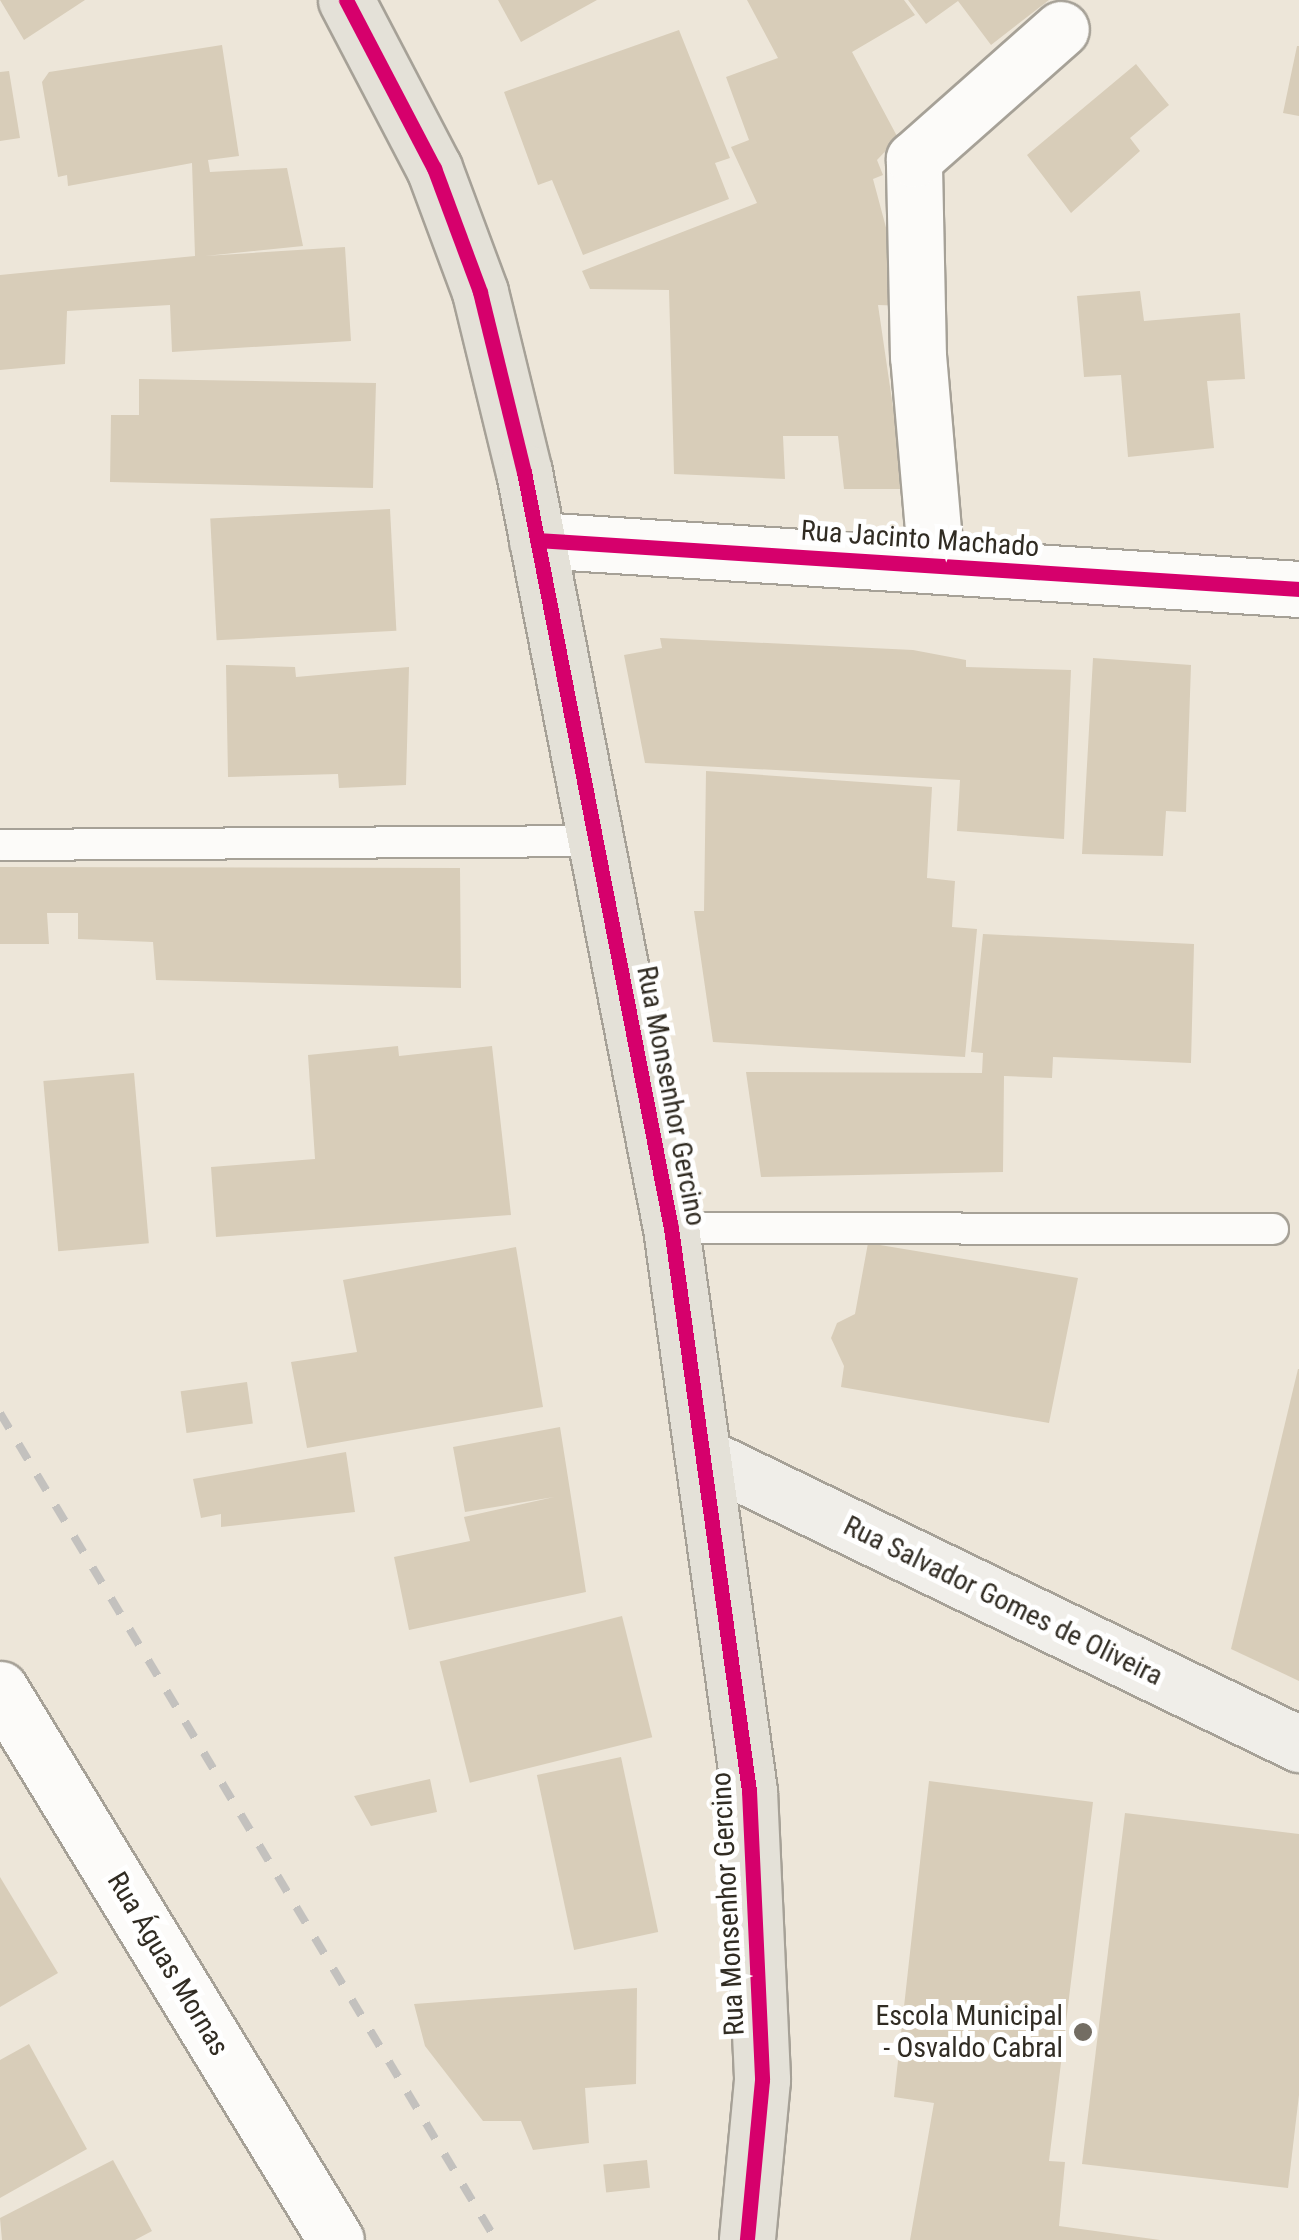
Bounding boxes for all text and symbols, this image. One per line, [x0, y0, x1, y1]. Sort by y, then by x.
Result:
street label: Rua Jacinto Machado [800, 514, 1040, 564]
street label: Rua Monsenhor Gercino [629, 963, 713, 1229]
street label: Rua Salvador Gomes de Oliveira [838, 1509, 1168, 1693]
street label: Rua Monsenhor Gercino [704, 1771, 752, 2037]
street label: Rua Águas Mornas [100, 1866, 236, 2062]
place label: Escola Municipal - Osvaldo Cabral [875, 1999, 1063, 2065]
marker: Escola Municipal - Osvaldo Cabral [1072, 2021, 1094, 2043]

